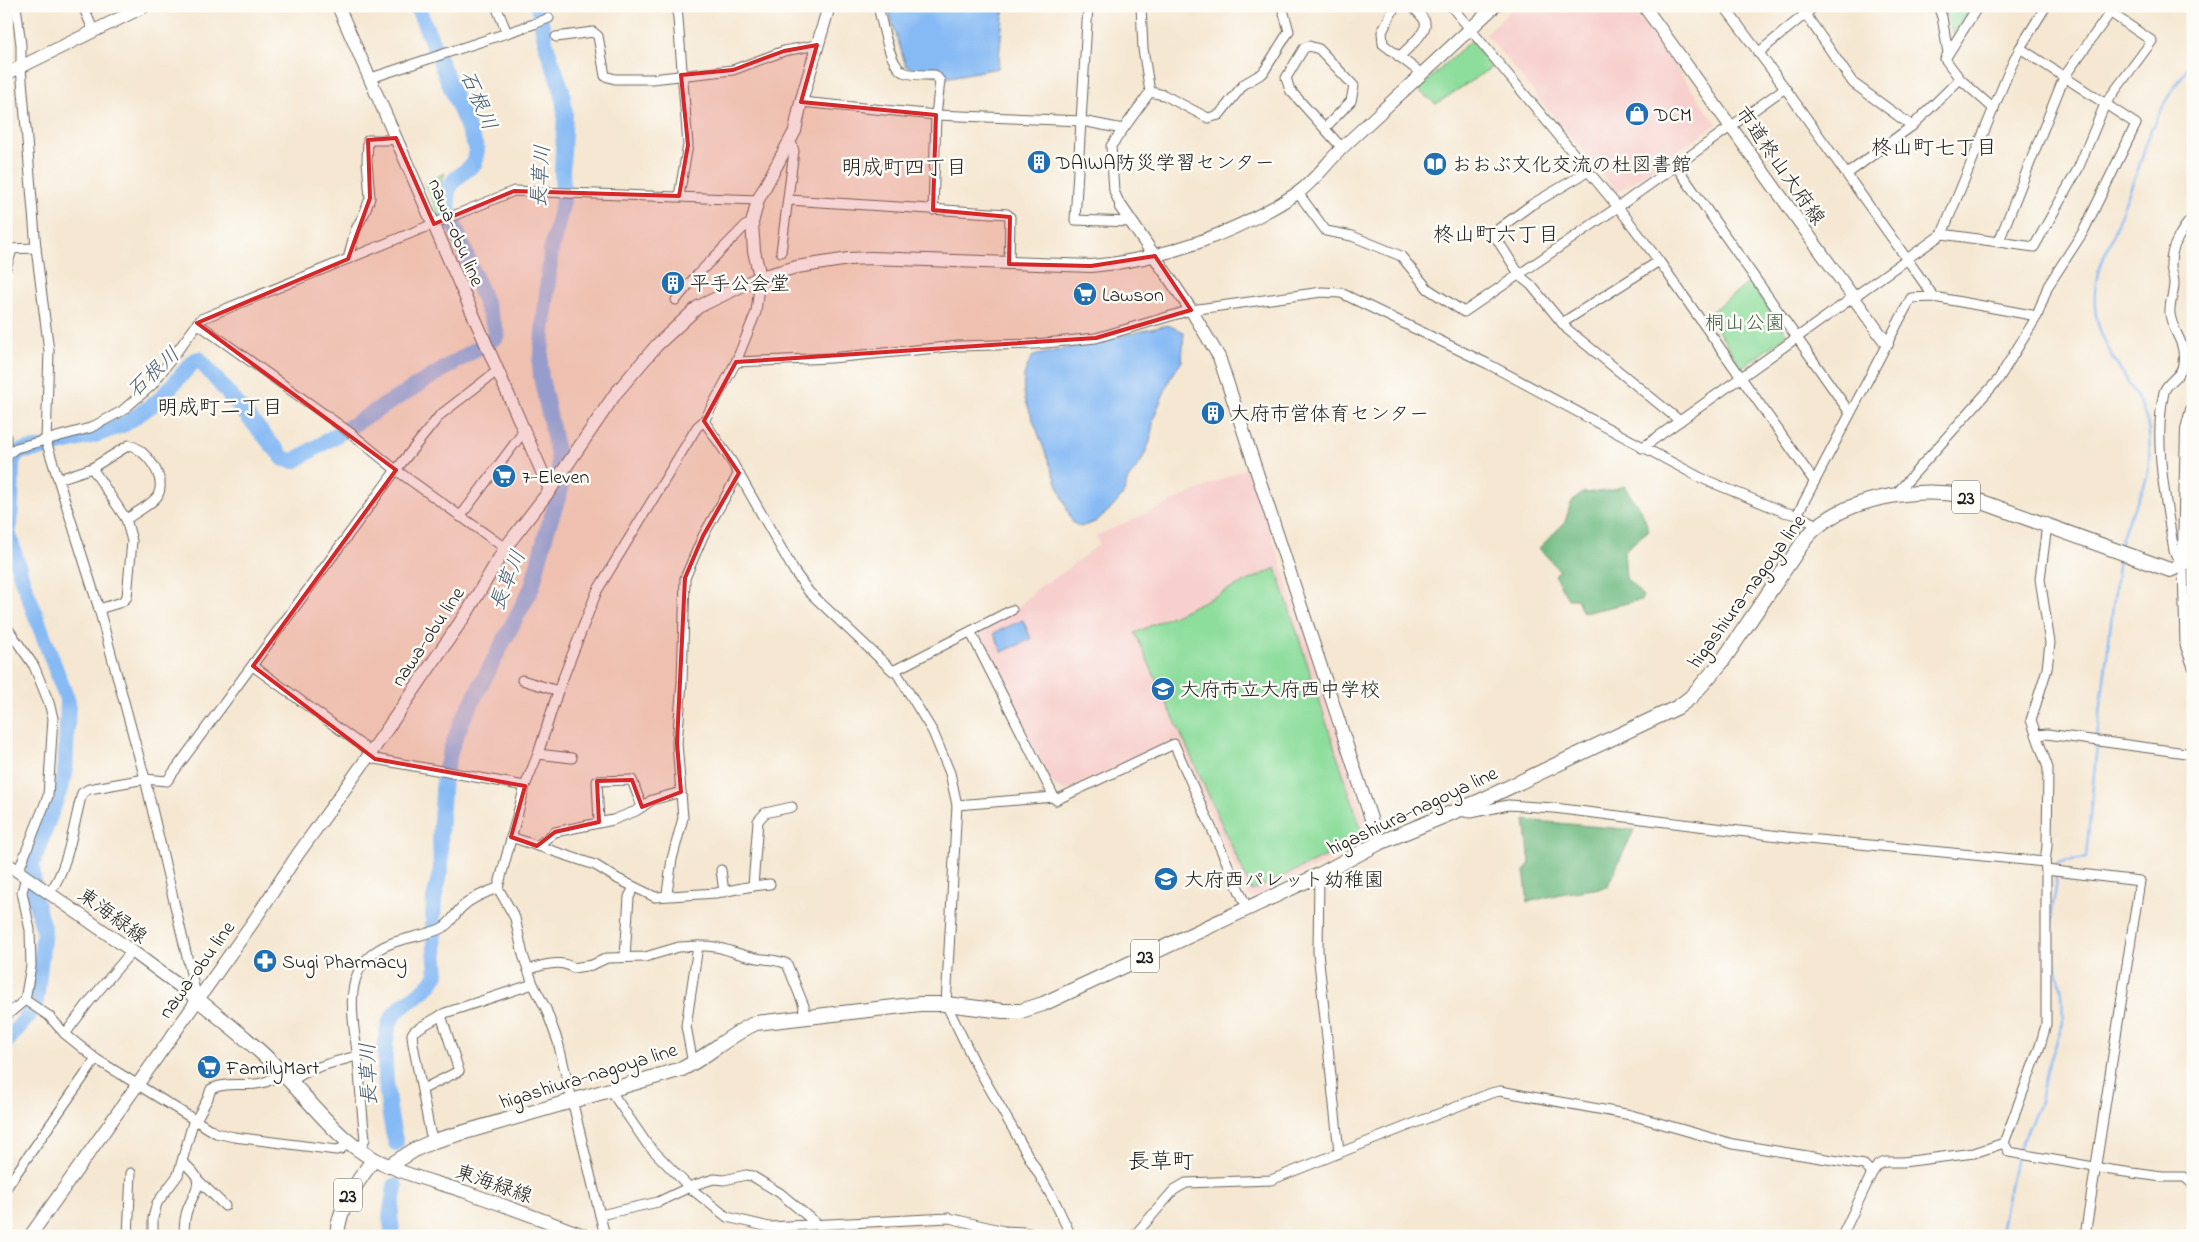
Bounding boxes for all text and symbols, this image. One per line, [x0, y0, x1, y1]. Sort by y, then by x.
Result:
water label: 石根川 [451, 66, 503, 136]
shop icon: DCM [1624, 101, 1650, 127]
street label: 市道柊山大府線 [1727, 101, 1831, 232]
place label: DCM [1653, 102, 1692, 131]
district label: 柊山町七丁目 [1871, 134, 1997, 164]
water label: 長草川 [525, 144, 559, 209]
building icon: DAIWA防災学習センター [1026, 149, 1052, 175]
place label: DAIWA防災学習センター [1055, 150, 1275, 179]
library icon: おおぶ文化交流の杜図書館 [1422, 151, 1448, 177]
place label: おおぶ文化交流の杜図書館 [1452, 152, 1692, 181]
district label: 明成町四丁目 [841, 154, 967, 184]
street label: nawa-obu line [419, 175, 490, 291]
district label: 柊山町六丁目 [1433, 221, 1559, 251]
building icon: 平手公会堂 [660, 270, 686, 296]
place label: 平手公会堂 [690, 271, 790, 300]
supermarket icon: Lawson [1072, 281, 1098, 307]
place label: Lawson [1102, 282, 1164, 311]
park label: 桐山公園 [1705, 310, 1785, 339]
water label: 石根川 [121, 341, 188, 406]
district label: 明成町二丁目 [157, 394, 283, 424]
building icon: 大府市営体育センター [1200, 400, 1226, 426]
place label: 大府市営体育センター [1230, 401, 1429, 430]
supermarket icon: 7-Eleven [491, 463, 517, 489]
place label: 7-Eleven [522, 464, 589, 493]
road number: 23 [1952, 481, 1980, 514]
street label: higashiura-nagoya line [1682, 509, 1815, 676]
water label: 長草川 [483, 546, 535, 616]
street label: nawa-obu line [385, 582, 473, 693]
school or university icon: 大府市立大府西中学校 [1150, 676, 1176, 702]
place label: 大府市立大府西中学校 [1180, 677, 1380, 706]
street label: higashiura-nagoya line [1323, 760, 1503, 865]
school or university icon: 大府西パレット幼稚園 [1153, 866, 1179, 892]
place label: 大府西パレット幼稚園 [1184, 867, 1384, 896]
street label: 東海緑線 [71, 882, 152, 952]
street label: nawa-obu line [153, 916, 243, 1025]
road number: 23 [1131, 939, 1159, 972]
pharmacy icon: Sugi Pharmacy [252, 948, 278, 974]
place label: Sugi Pharmacy [282, 949, 407, 979]
street label: higashiura-nagoya line [496, 1036, 682, 1119]
water label: 長草川 [354, 1042, 386, 1106]
supermarket icon: FamilyMart [196, 1054, 222, 1080]
place label: FamilyMart [225, 1055, 319, 1084]
district label: 長草町 [1128, 1147, 1194, 1179]
street label: 東海緑線 [451, 1159, 536, 1212]
road number: 23 [334, 1178, 362, 1212]

